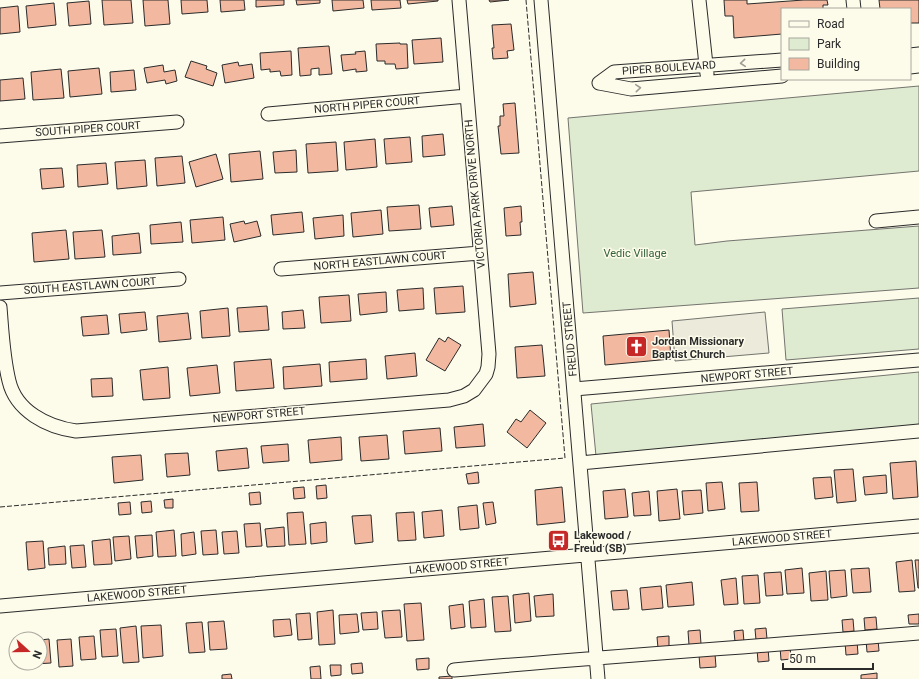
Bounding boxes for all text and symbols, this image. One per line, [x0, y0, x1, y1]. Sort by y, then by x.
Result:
legend [781, 8, 911, 80]
text: Road [817, 17, 845, 31]
text: Park [817, 37, 842, 51]
text: Building [817, 57, 860, 71]
street label: PIPER BOULEVARD [622, 58, 716, 78]
one-way arrow [740, 59, 746, 68]
one-way arrow [635, 84, 641, 93]
street label: NORTH PIPER COURT [313, 94, 421, 116]
street label: SOUTH PIPER COURT [35, 119, 142, 139]
street label: VICTORIA PARK DRIVE NORTH [462, 119, 488, 269]
park label: Vedic Village [604, 247, 667, 260]
street label: NORTH EASTLAWN COURT [313, 249, 447, 273]
street label: SOUTH EASTLAWN COURT [23, 275, 157, 297]
street label: FREUD STREET [560, 301, 580, 377]
church icon: Jordan Missionary Baptist Church [624, 334, 650, 360]
place label: Jordan Missionary Baptist Church [652, 335, 744, 361]
street label: NEWPORT STREET [700, 364, 794, 386]
street label: NEWPORT STREET [212, 404, 306, 426]
street label: LAKEWOOD STREET [731, 527, 833, 549]
bus stop icon: Lakewood / Freud (SB) [545, 528, 571, 554]
place label: Lakewood / Freud (SB) [574, 529, 631, 555]
street label: LAKEWOOD STREET [408, 555, 510, 577]
street label: LAKEWOOD STREET [86, 583, 188, 605]
north arrow [8, 631, 48, 671]
scale bar [783, 645, 873, 671]
text: N [29, 648, 44, 661]
text: 50 m [789, 652, 816, 666]

